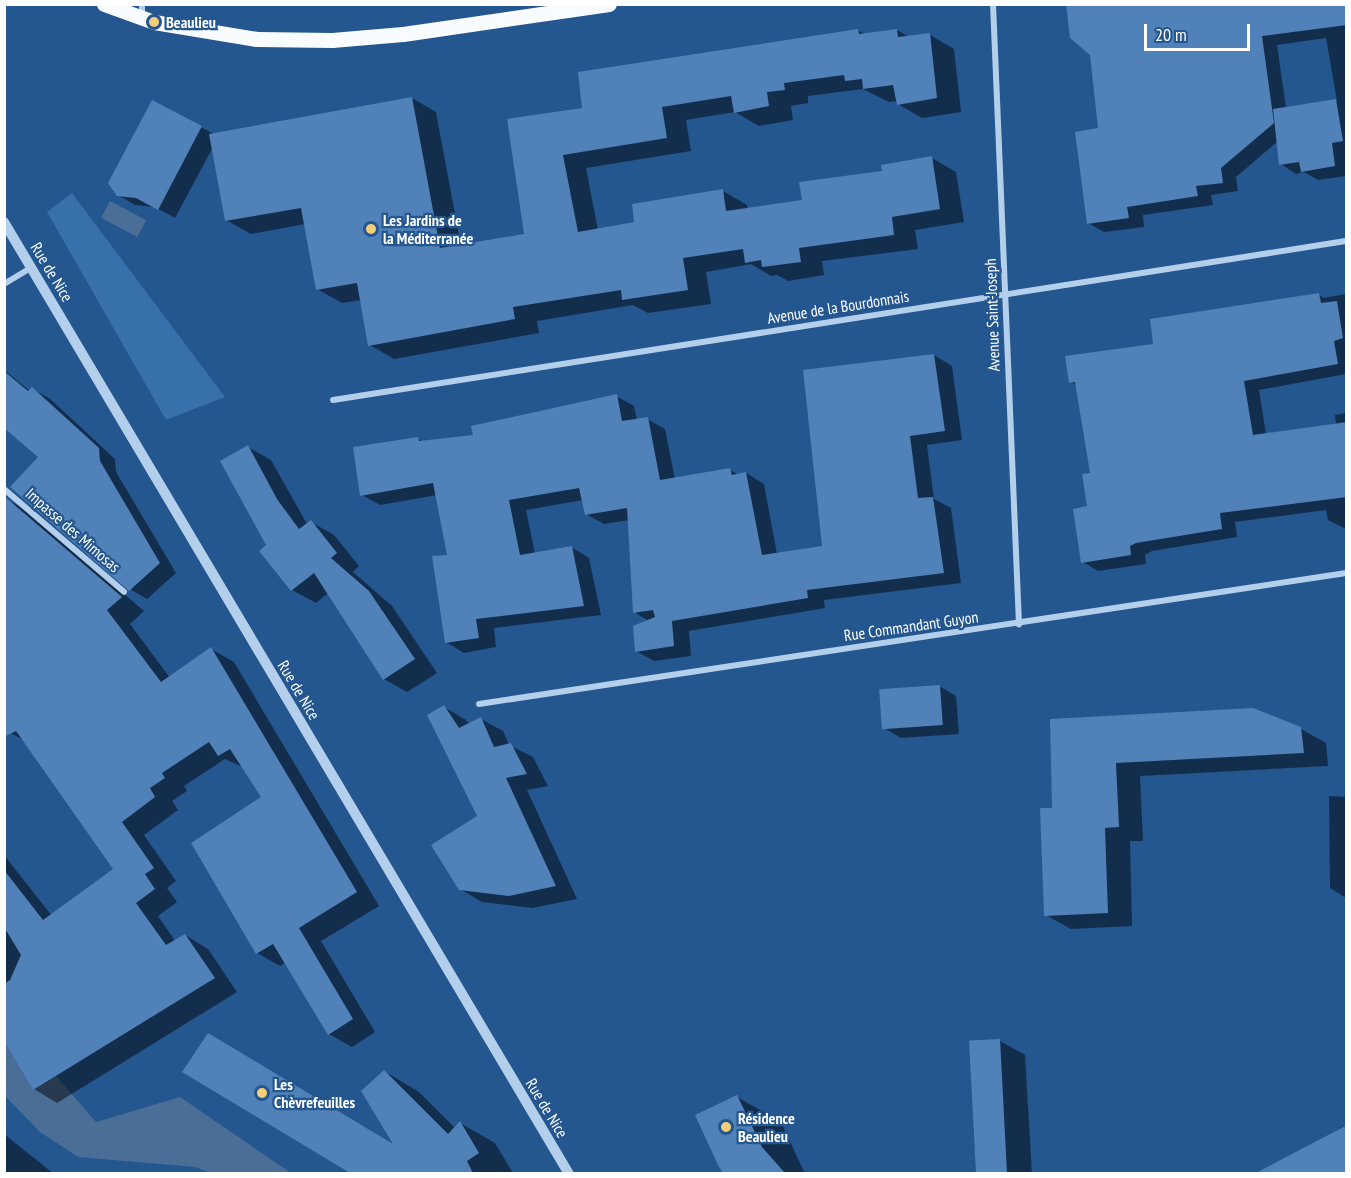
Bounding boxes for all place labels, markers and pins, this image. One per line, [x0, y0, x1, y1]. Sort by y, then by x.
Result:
place label: Beaulieu [166, 12, 216, 32]
marker: Beaulieu [147, 15, 161, 29]
place label: Les Jardins de la Méditerranée [383, 210, 473, 248]
marker: Les Jardins de la Méditerranée [364, 222, 378, 236]
place label: Les Chèvrefeuilles [274, 1074, 355, 1112]
marker: Les Chèvrefeuilles [255, 1086, 269, 1100]
place label: Résidence Beaulieu [738, 1108, 795, 1146]
marker: Résidence Beaulieu [719, 1120, 733, 1134]

